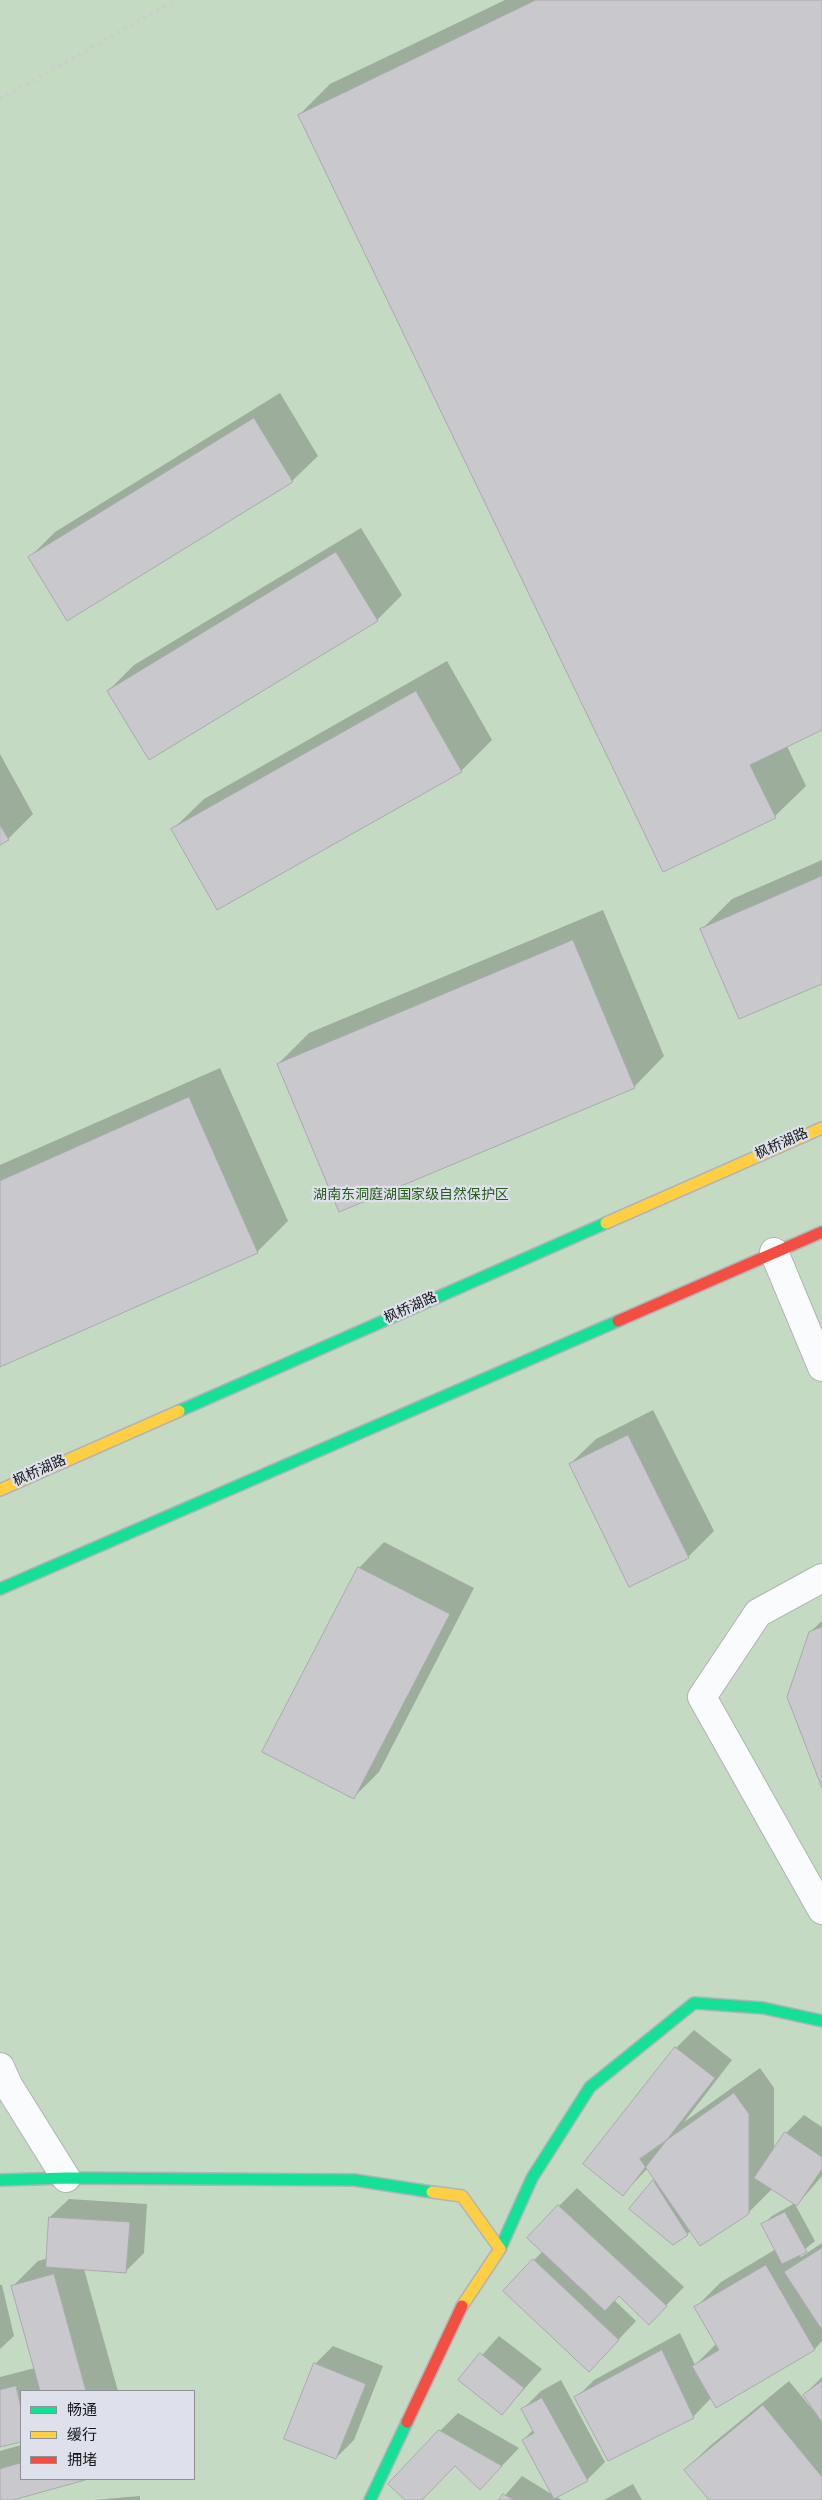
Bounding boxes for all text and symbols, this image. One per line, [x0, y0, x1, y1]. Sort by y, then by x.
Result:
street label: 枫桥湖路 [753, 1126, 811, 1164]
park label: 湖南东洞庭湖国家级自然保护区 [313, 1188, 509, 1204]
street label: 枫桥湖路 [382, 1290, 440, 1328]
street label: 枫桥湖路 [11, 1453, 69, 1491]
legend [20, 2390, 195, 2480]
text: 畅通 [67, 2402, 97, 2421]
text: 缓行 [67, 2427, 97, 2446]
text: 拥堵 [67, 2452, 97, 2471]

